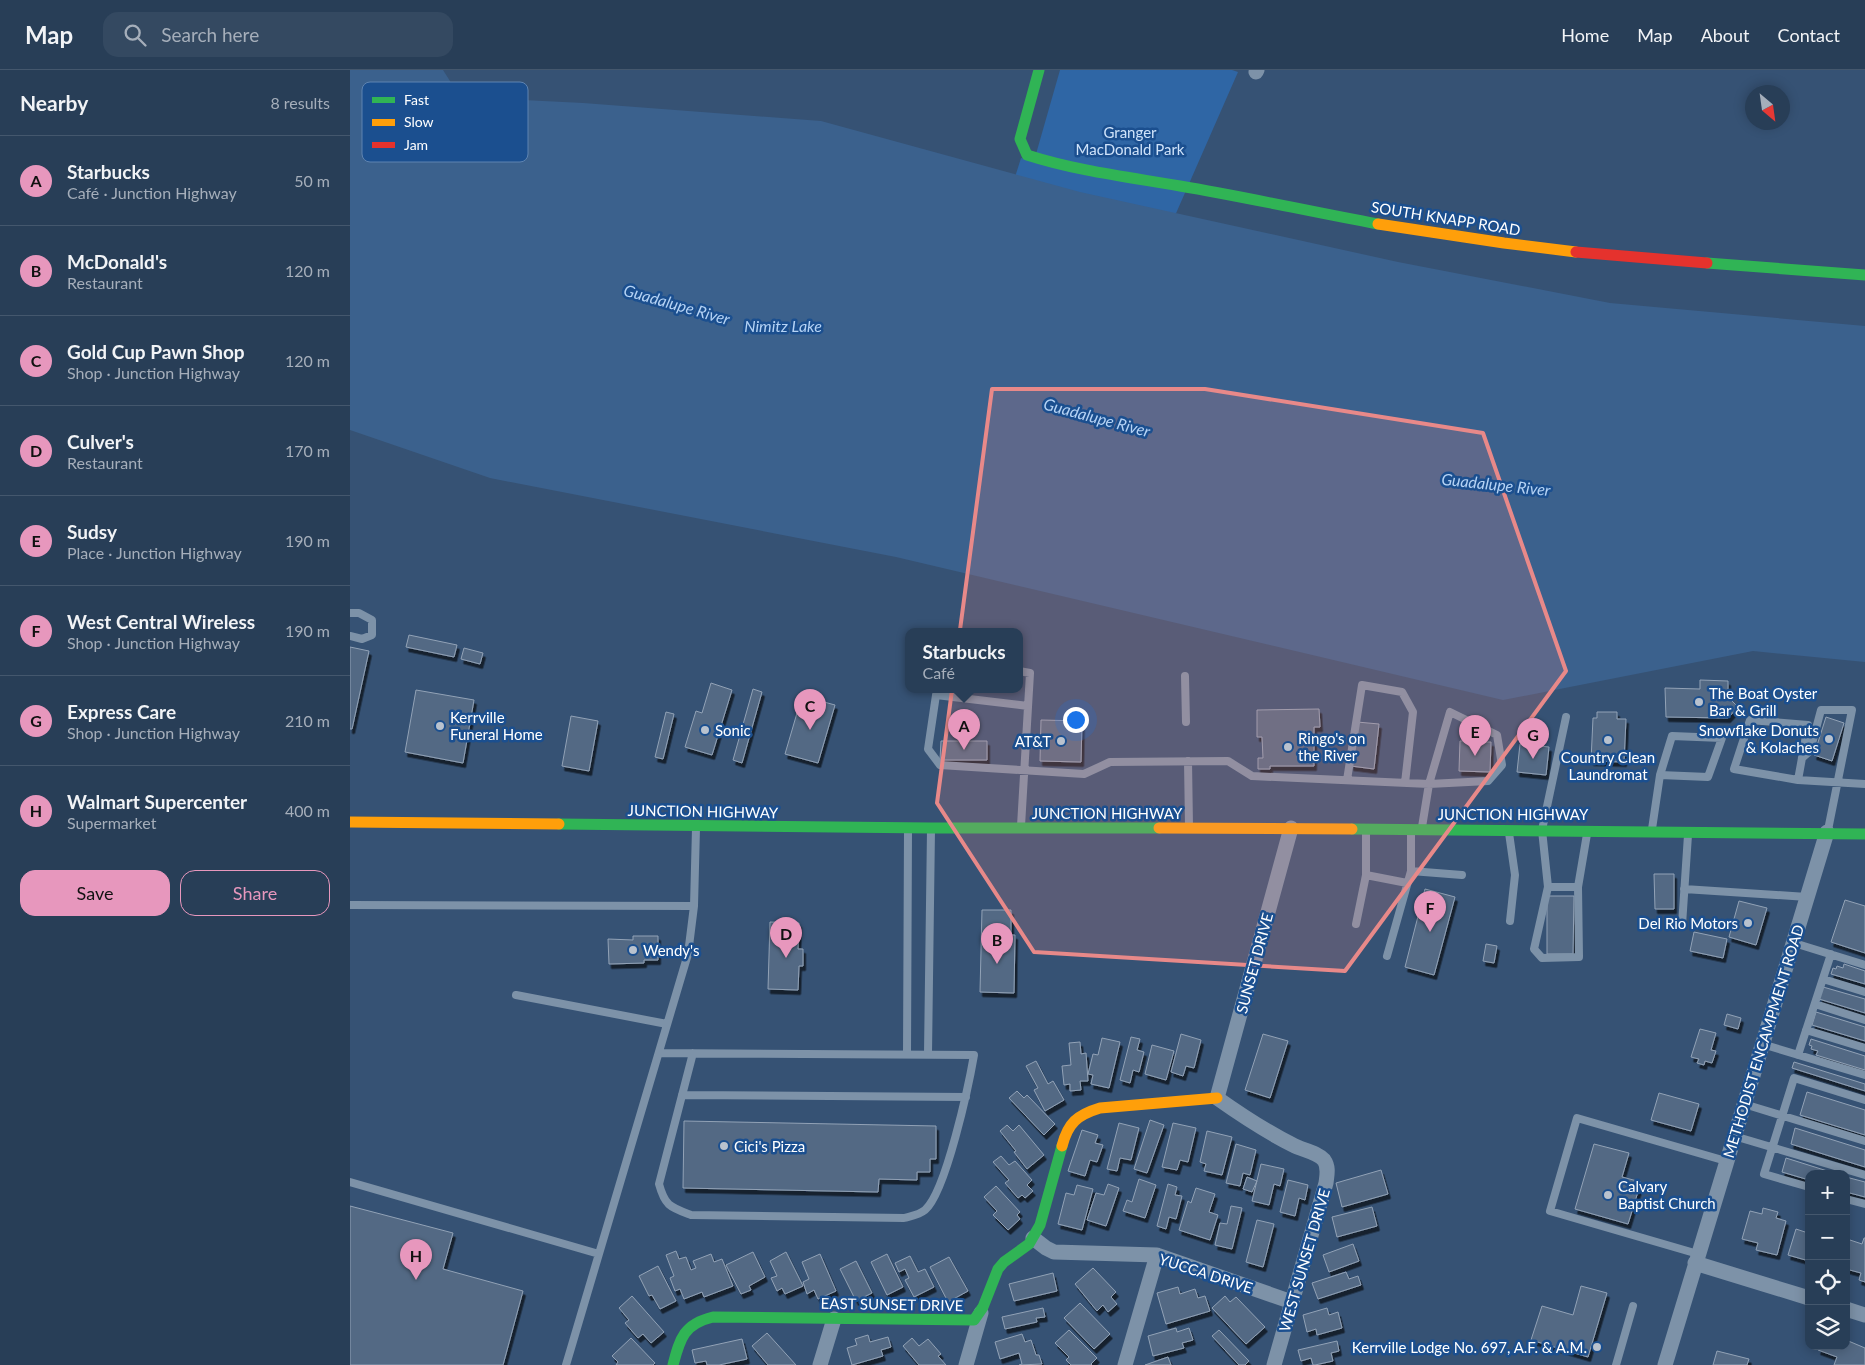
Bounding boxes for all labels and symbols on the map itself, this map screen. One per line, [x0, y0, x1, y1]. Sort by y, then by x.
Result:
legend [362, 82, 528, 162]
north arrow [1745, 85, 1790, 130]
text: Fast [404, 91, 429, 108]
text: Slow [404, 113, 434, 130]
park label: Granger MacDonald Park [1076, 123, 1185, 158]
text: Jam [404, 136, 428, 153]
street label: SOUTH KNAPP ROAD [1370, 197, 1522, 239]
water label: Guadalupe River [622, 280, 733, 328]
water label: Nimitz Lake [744, 316, 822, 335]
water label: Guadalupe River [1042, 394, 1153, 440]
water label: Guadalupe River [1441, 469, 1552, 499]
place label: The Boat Oyster Bar & Grill [1709, 684, 1818, 719]
pin: C [794, 689, 826, 730]
marker: The Boat Oyster Bar & Grill [1693, 696, 1705, 708]
your location [1063, 707, 1089, 733]
place label: Kerrville Funeral Home [450, 708, 543, 743]
pin: A [948, 709, 980, 750]
pin: E [1459, 715, 1491, 756]
pin: G [1517, 718, 1549, 759]
marker: Kerrville Funeral Home [434, 720, 446, 732]
place label: Sonic [715, 721, 751, 739]
place label: Snowflake Donuts & Kolaches [1699, 721, 1819, 756]
marker: Sonic [699, 724, 711, 736]
place label: Ringo's on the River [1298, 729, 1365, 764]
place label: AT&T [1015, 732, 1051, 750]
marker: Snowflake Donuts & Kolaches [1823, 733, 1835, 745]
marker: Country Clean Laundromat [1602, 734, 1614, 746]
marker: AT&T [1055, 735, 1067, 747]
marker: Ringo's on the River [1282, 741, 1294, 753]
place label: Country Clean Laundromat [1561, 748, 1655, 783]
street label: JUNCTION HIGHWAY [628, 801, 779, 821]
street label: JUNCTION HIGHWAY [1032, 804, 1183, 822]
street label: JUNCTION HIGHWAY [1438, 805, 1589, 823]
pin: F [1414, 891, 1446, 932]
street label: SUNSET DRIVE [1232, 911, 1276, 1015]
place label: Del Rio Motors [1638, 914, 1738, 932]
pin: D [770, 917, 802, 958]
marker: Del Rio Motors [1742, 917, 1754, 929]
street label: METHODIST ENCAMPMENT ROAD [1719, 922, 1807, 1160]
pin: B [981, 923, 1013, 964]
place label: Wendy's [643, 941, 700, 959]
marker: Wendy's [627, 944, 639, 956]
place label: Cici's Pizza [734, 1137, 805, 1155]
marker: Cici's Pizza [718, 1140, 730, 1152]
place label: Calvary Baptist Church [1618, 1177, 1716, 1212]
street label: WEST SUNSET DRIVE [1275, 1186, 1333, 1334]
marker: Calvary Baptist Church [1602, 1189, 1614, 1201]
pin: H [400, 1239, 432, 1280]
street label: YUCCA DRIVE [1157, 1249, 1255, 1297]
street label: EAST SUNSET DRIVE [821, 1294, 963, 1314]
place label: Kerrville Lodge No. 697, A.F. & A.M. [1352, 1338, 1587, 1356]
marker: Kerrville Lodge No. 697, A.F. & A.M. [1591, 1341, 1603, 1353]

